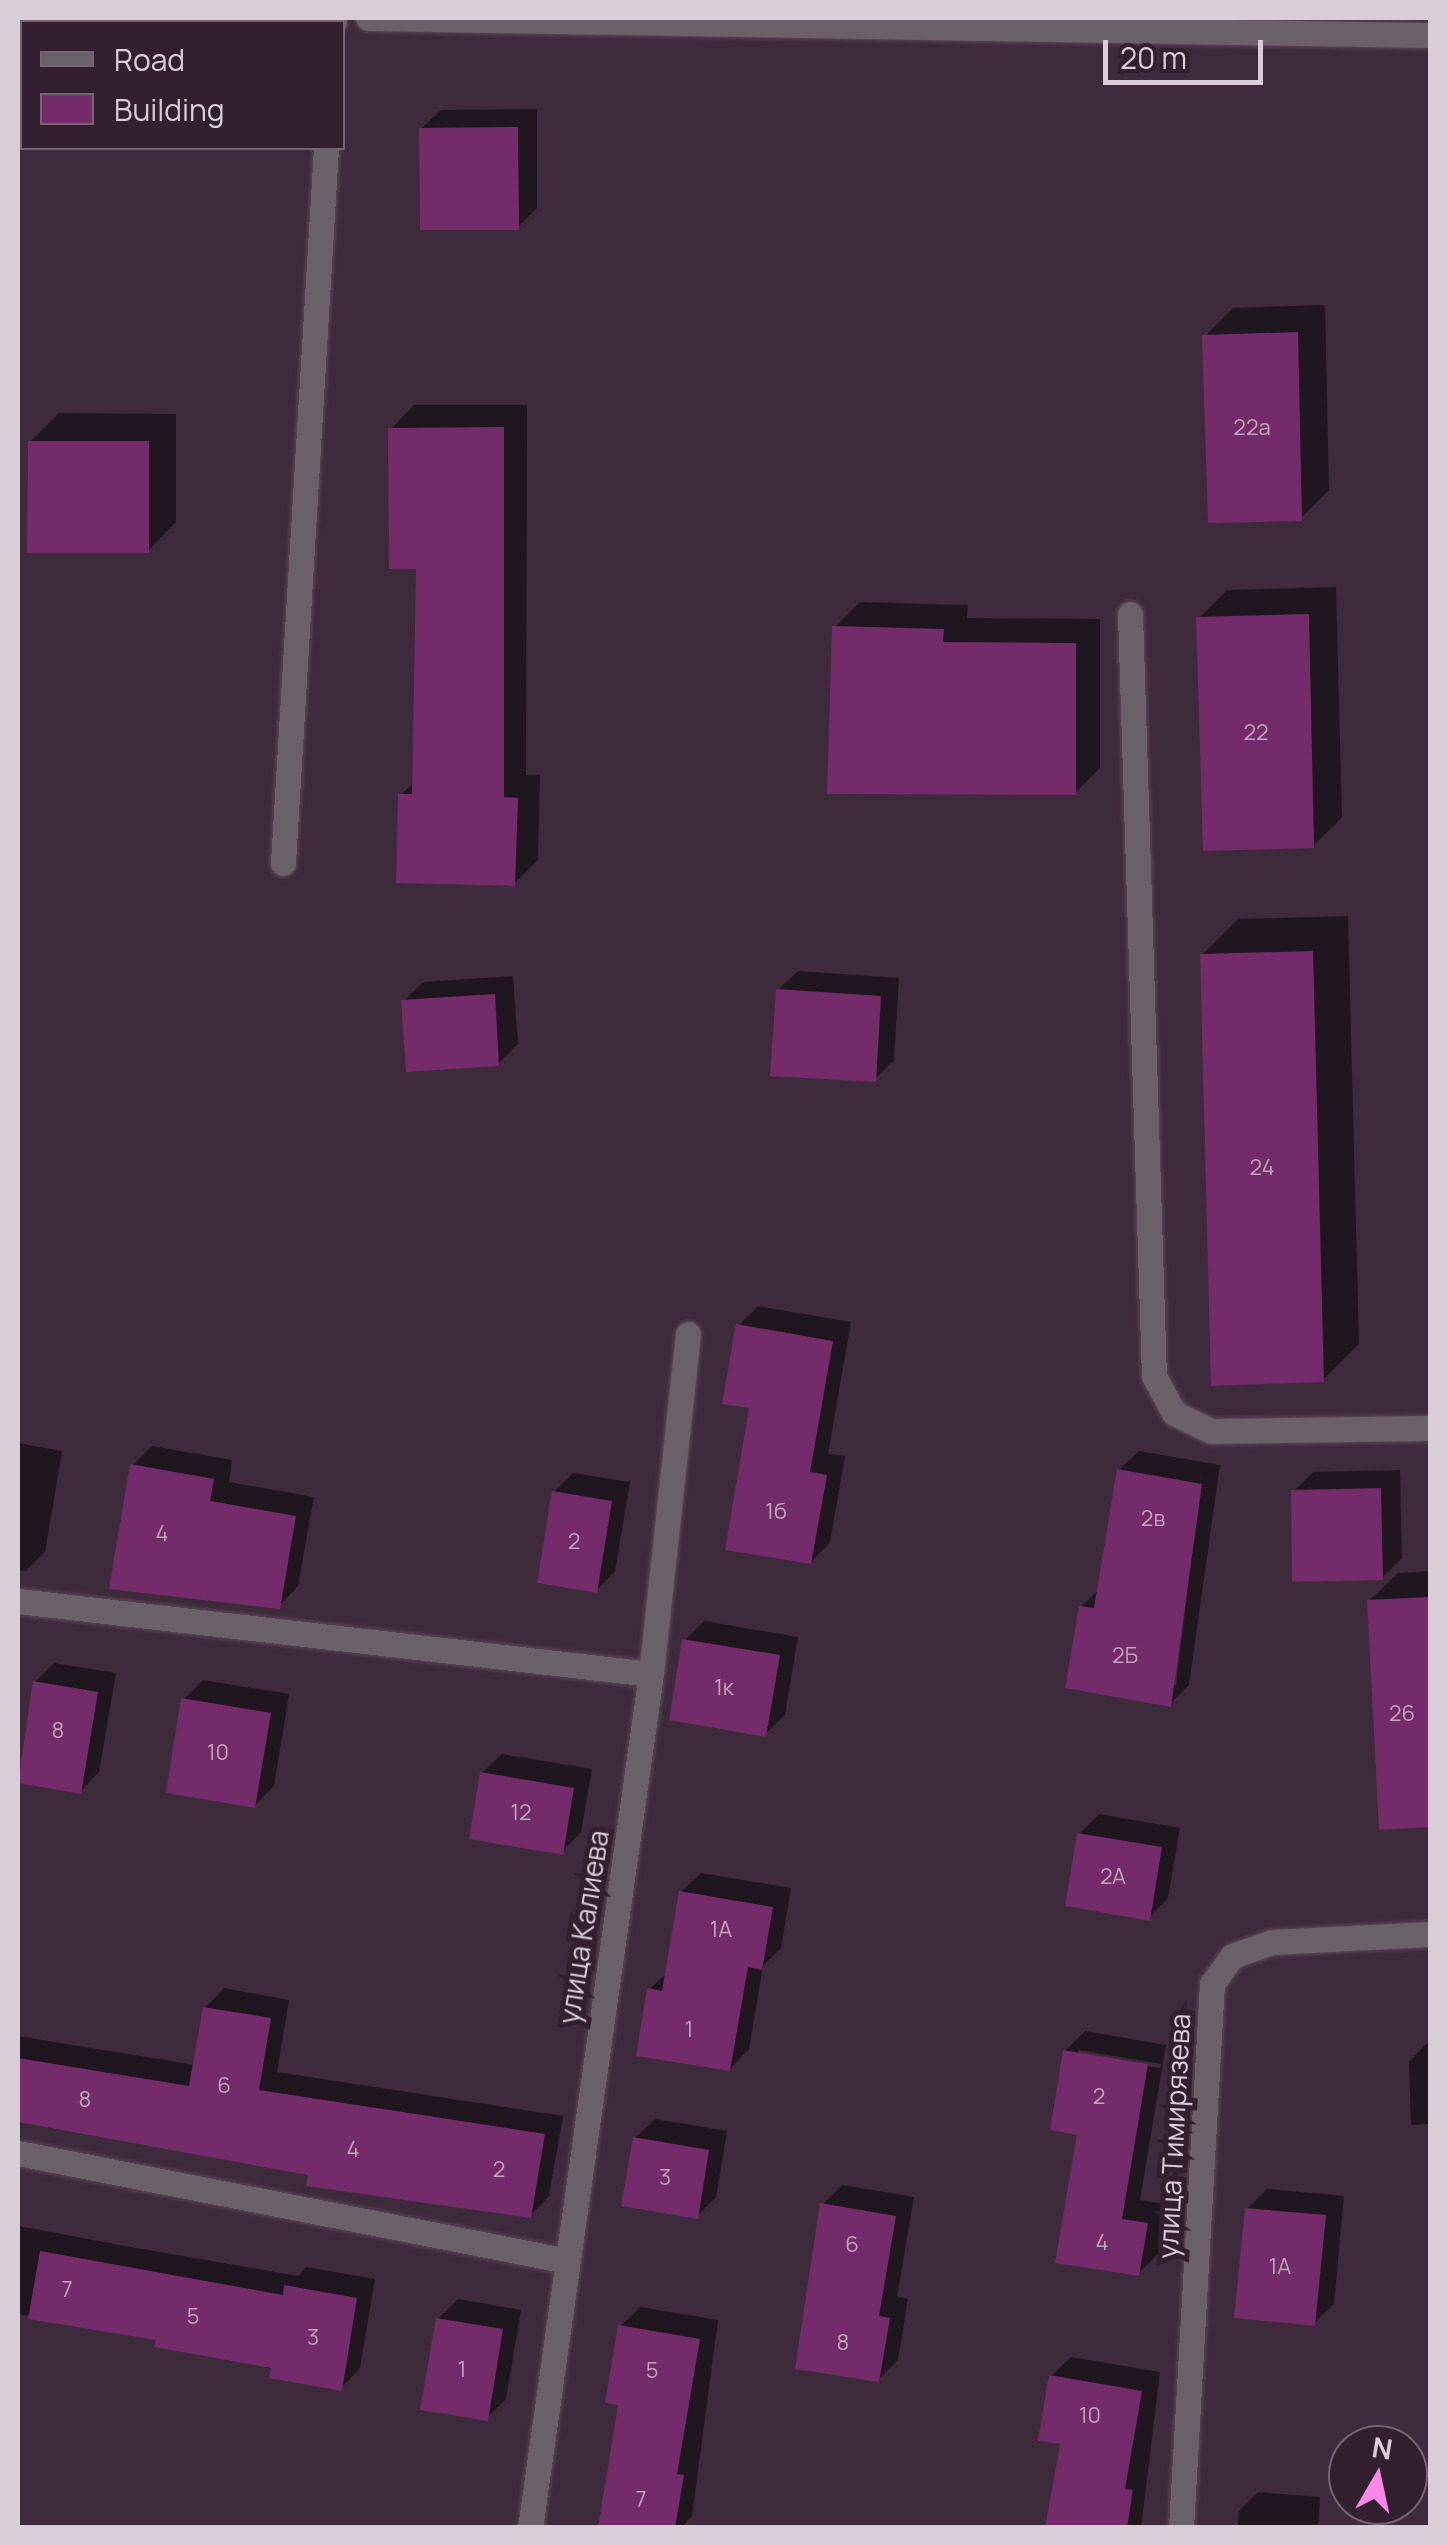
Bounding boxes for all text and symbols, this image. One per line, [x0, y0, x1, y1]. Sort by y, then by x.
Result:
legend [20, 20, 345, 150]
scale bar [1108, 20, 1268, 82]
text: 20 m [1120, 37, 1187, 78]
text: Road [114, 39, 185, 80]
text: Building [114, 89, 225, 130]
house number: 22а [1233, 415, 1271, 441]
house number: 22 [1243, 720, 1269, 746]
house number: 24 [1249, 1155, 1275, 1181]
house number: 1б [765, 1499, 787, 1525]
house number: 2в [1141, 1506, 1165, 1532]
house number: 4 [156, 1521, 168, 1547]
house number: 2 [568, 1529, 580, 1555]
house number: 2Б [1112, 1643, 1138, 1669]
house number: 1к [714, 1675, 734, 1701]
house number: 26 [1389, 1701, 1415, 1727]
house number: 8 [52, 1718, 64, 1744]
house number: 10 [207, 1740, 229, 1766]
house number: 12 [510, 1800, 532, 1826]
street label: улица Калиева [551, 1828, 615, 2026]
house number: 2А [1100, 1864, 1126, 1890]
house number: 1А [710, 1917, 732, 1943]
street label: улица Тимирязева [1150, 2012, 1196, 2260]
house number: 1 [685, 2017, 693, 2043]
house number: 6 [217, 2073, 231, 2099]
house number: 2 [1093, 2084, 1105, 2110]
house number: 8 [79, 2087, 91, 2113]
house number: 4 [347, 2137, 359, 2163]
house number: 2 [493, 2157, 505, 2183]
house number: 3 [659, 2165, 671, 2191]
house number: 4 [1096, 2230, 1108, 2256]
house number: 6 [845, 2232, 859, 2258]
house number: 1А [1269, 2254, 1291, 2280]
house number: 7 [61, 2277, 73, 2303]
house number: 5 [187, 2304, 199, 2330]
house number: 3 [307, 2325, 319, 2351]
house number: 8 [837, 2330, 849, 2356]
house number: 1 [458, 2357, 466, 2383]
house number: 5 [646, 2358, 658, 2384]
house number: 10 [1079, 2403, 1101, 2429]
north arrow [1328, 2425, 1428, 2525]
text: N [1369, 2427, 1395, 2468]
house number: 7 [635, 2487, 647, 2513]

